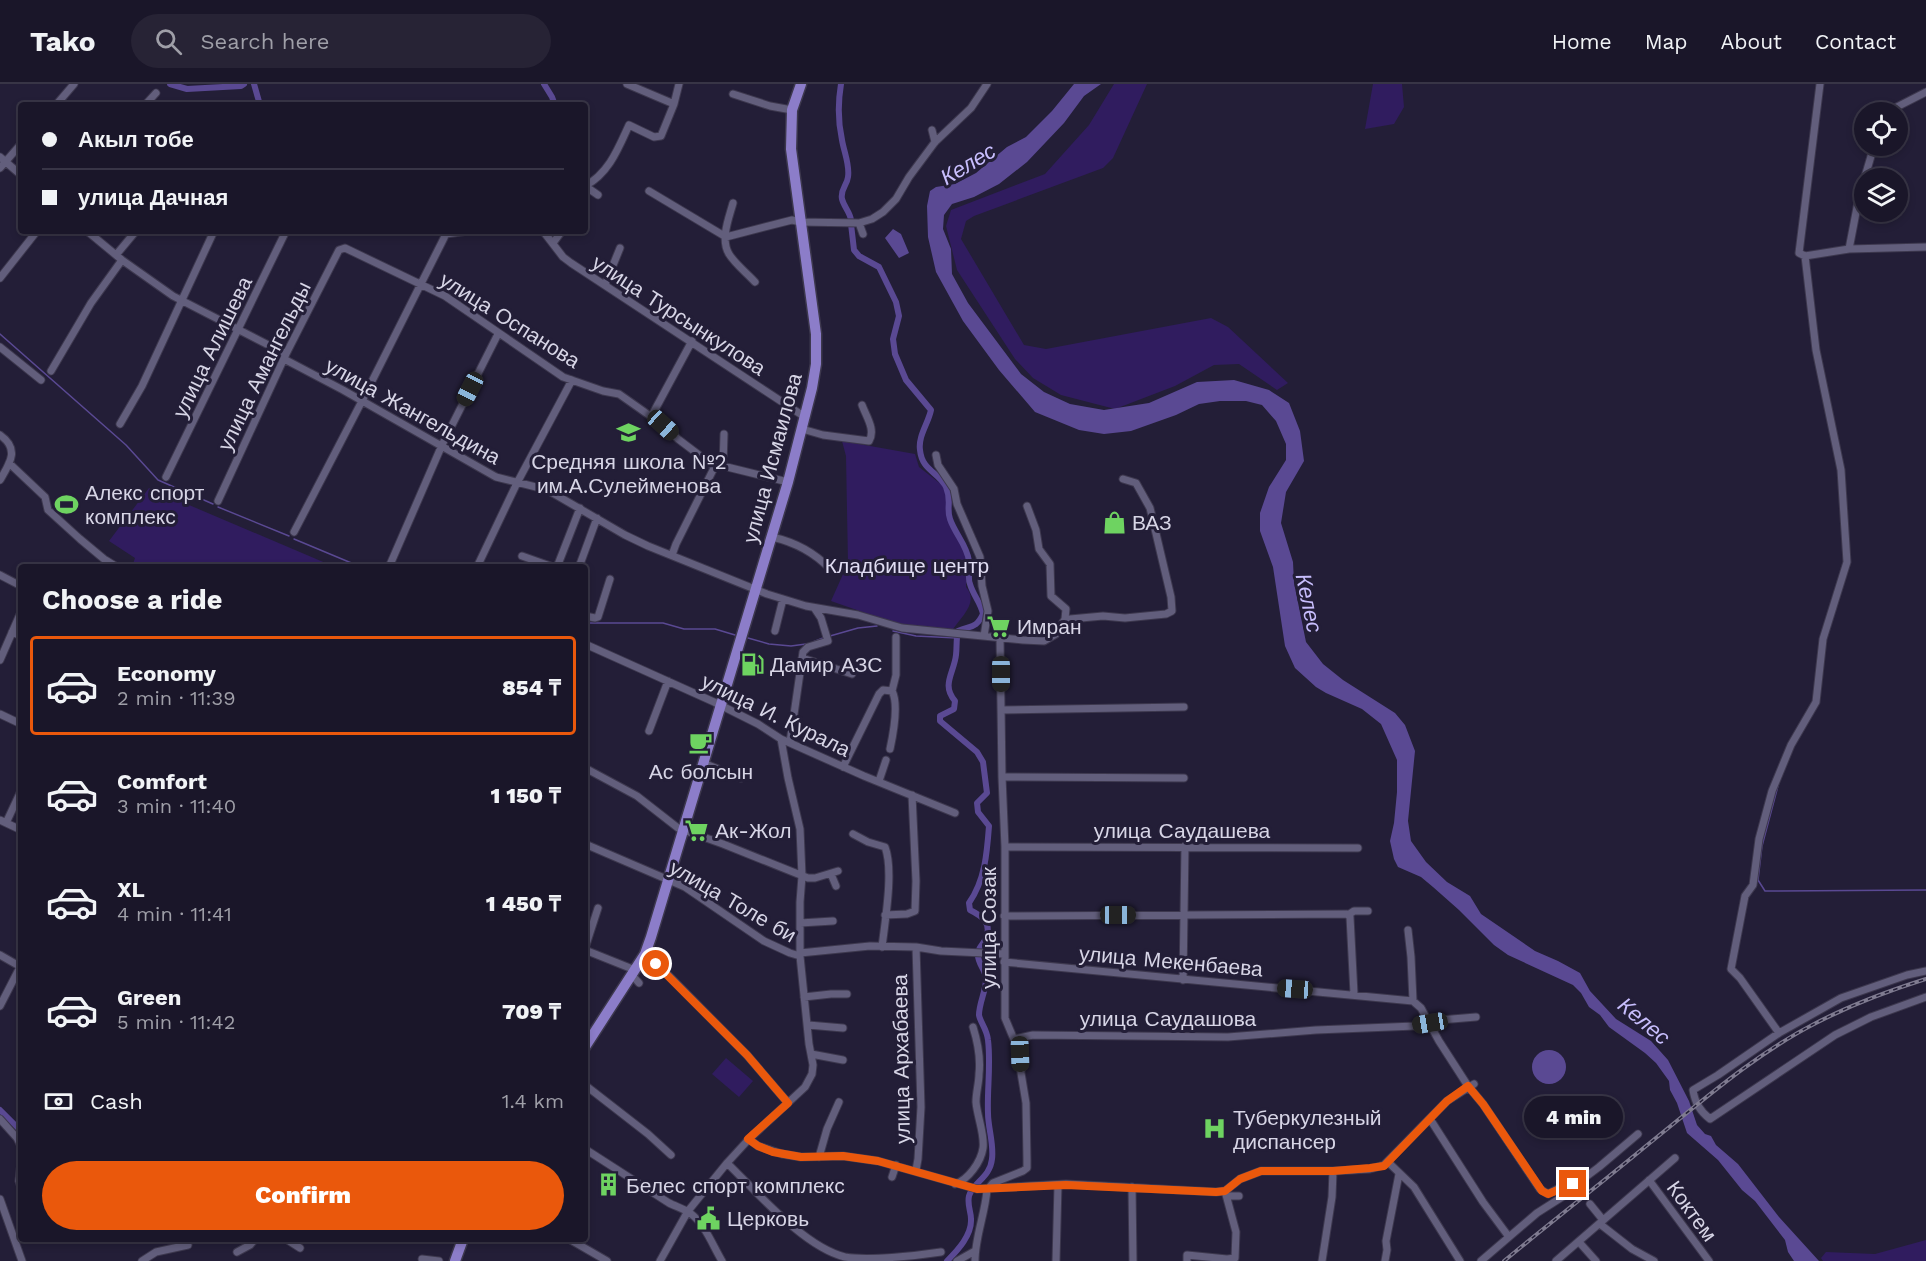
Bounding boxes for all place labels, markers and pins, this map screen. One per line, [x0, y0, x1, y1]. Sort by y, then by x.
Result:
school or university icon: Средняя школа №2 им.А.Сулейменова [616, 420, 642, 446]
place label: Средняя школа №2 им.А.Сулейменова [531, 449, 727, 498]
place label: Алекс спорт комплекс [85, 480, 205, 529]
sports icon: Алекс спорт комплекс [54, 491, 80, 517]
shop icon: ВАЗ [1101, 509, 1127, 535]
place label: ВАЗ [1132, 510, 1172, 535]
supermarket icon: Имран [986, 613, 1012, 639]
place label: Имран [1017, 614, 1082, 639]
fuel station icon: Дамир АЗС [739, 651, 765, 677]
place label: Дамир АЗС [770, 652, 882, 677]
cafe icon: Ас болсын [688, 730, 714, 756]
place label: Ас болсын [649, 759, 753, 784]
supermarket icon: Ак-Жол [684, 817, 710, 843]
place label: Ак-Жол [715, 818, 792, 843]
place label: Туберкулезный диспансер [1233, 1105, 1382, 1154]
hospital icon: Туберкулезный диспансер [1202, 1116, 1228, 1142]
building icon: Белес спорт комплекс [595, 1172, 621, 1198]
place label: Белес спорт комплекс [626, 1173, 845, 1198]
public building icon: Церковь [696, 1205, 722, 1231]
place label: Церковь [727, 1206, 809, 1231]

